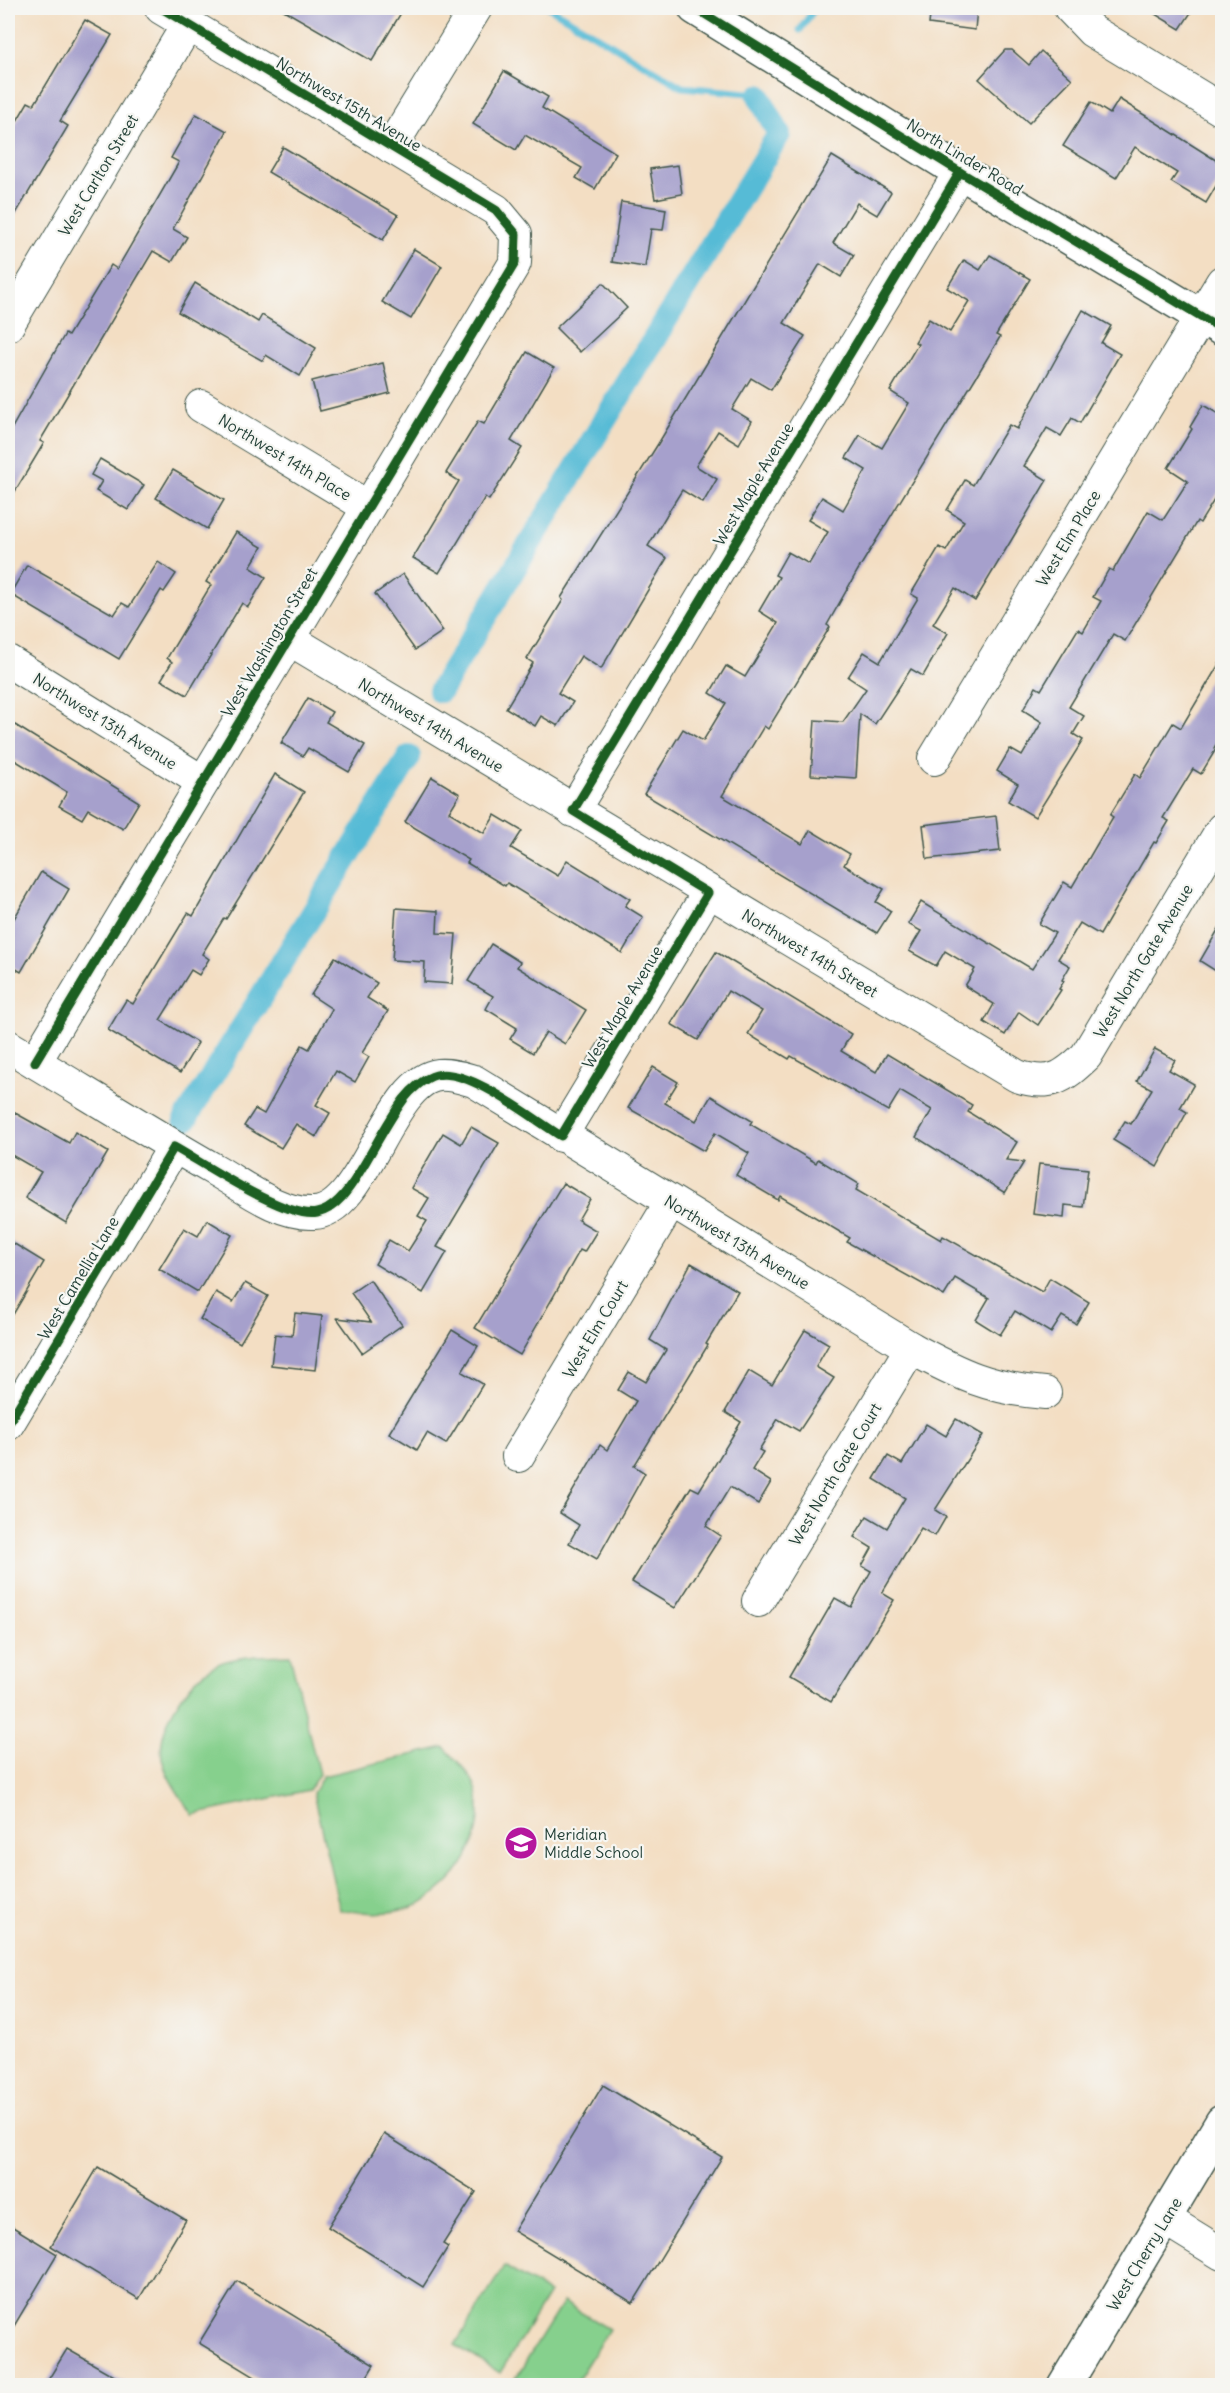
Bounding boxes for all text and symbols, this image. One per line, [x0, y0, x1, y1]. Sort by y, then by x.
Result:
street label: Northwest 15th Avenue [273, 53, 425, 155]
street label: West Carlton Street [54, 110, 143, 240]
street label: North Linder Road [903, 114, 1027, 200]
street label: Northwest 14th Place [215, 409, 355, 505]
street label: West Maple Avenue [708, 419, 798, 549]
street label: West Elm Place [1031, 486, 1105, 590]
street label: West Washington Street [216, 563, 322, 720]
street label: Northwest 13th Avenue [29, 668, 181, 774]
street label: Northwest 14th Avenue [355, 674, 507, 776]
street label: West North Gate Avenue [1089, 880, 1197, 1042]
street label: Northwest 14th Street [738, 904, 882, 1002]
street label: West Maple Avenue [577, 942, 667, 1072]
street label: Northwest 13th Avenue [661, 1191, 813, 1293]
street label: West Camellia Lane [33, 1213, 123, 1343]
street label: West Elm Court [558, 1276, 632, 1382]
street label: West North Gate Court [784, 1399, 886, 1549]
place label: Meridian Middle School [544, 1824, 643, 1862]
school or university icon: Meridian Middle School [503, 1825, 539, 1861]
street label: West Cherry Lane [1102, 2194, 1186, 2314]

